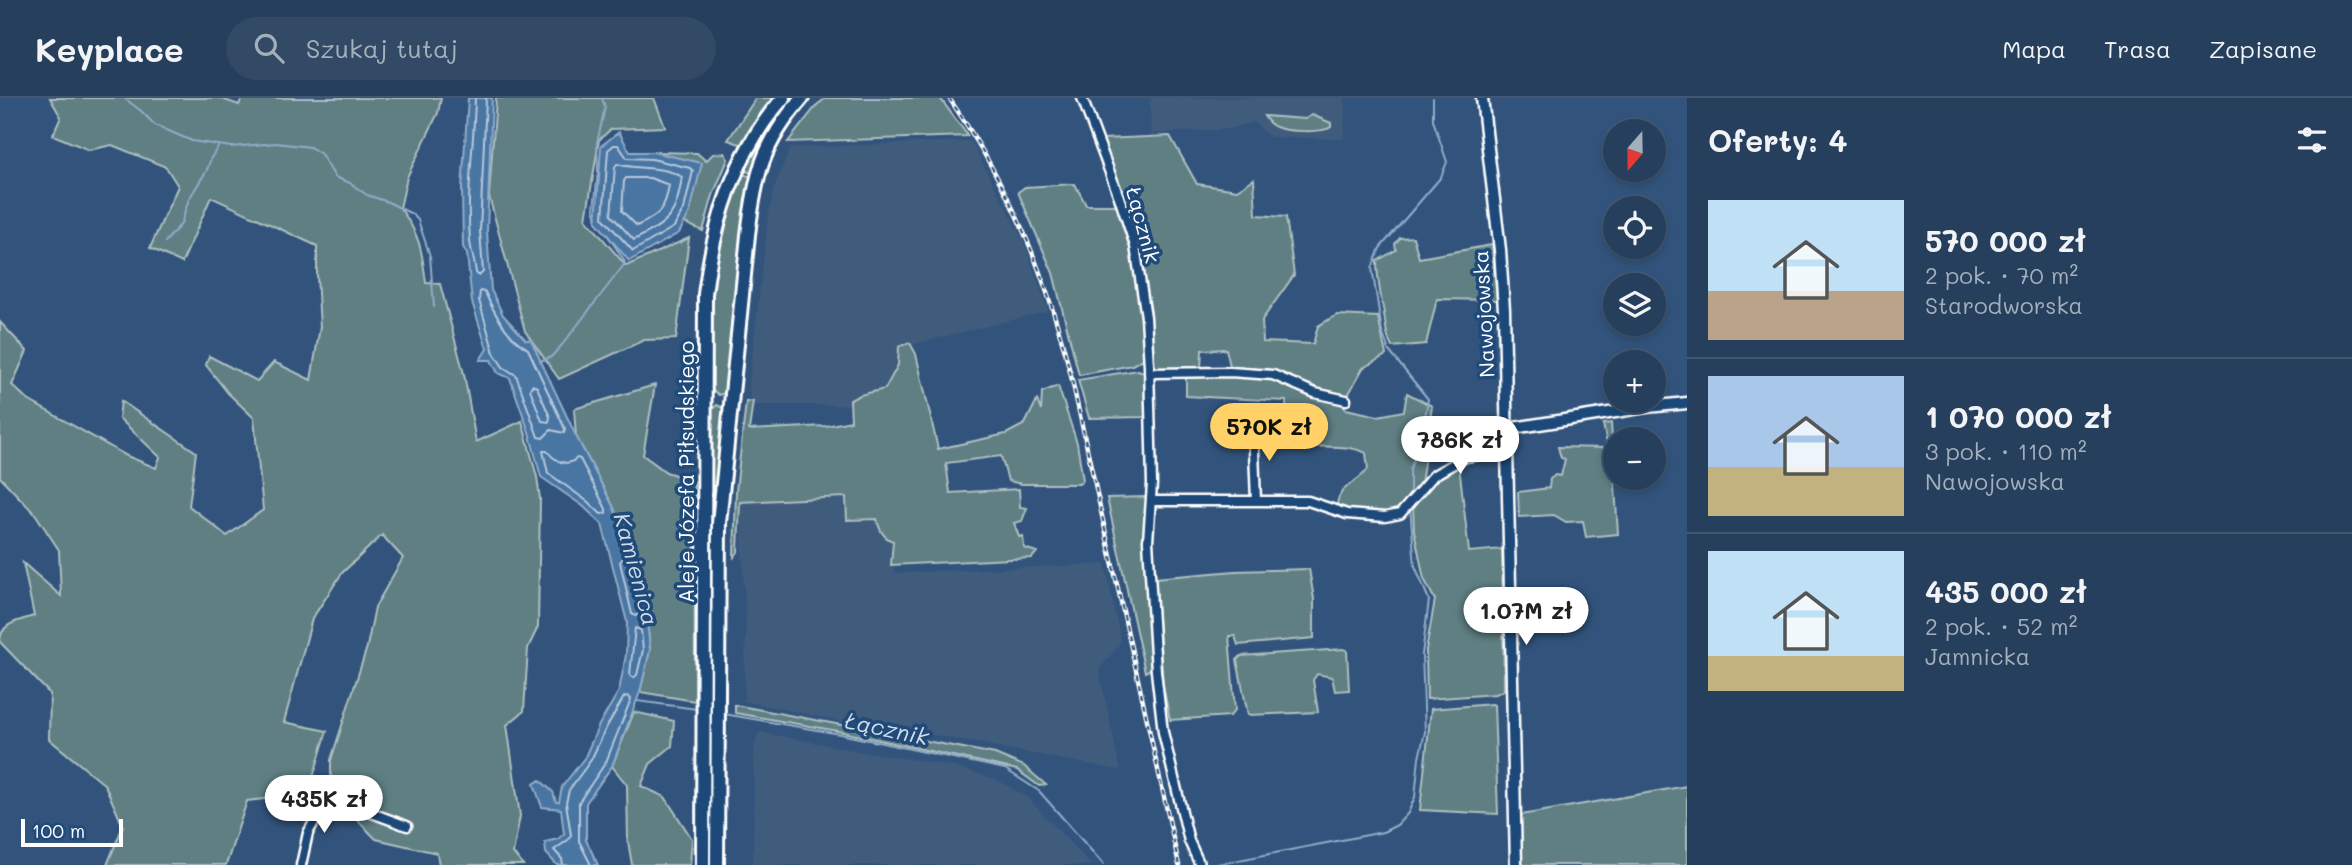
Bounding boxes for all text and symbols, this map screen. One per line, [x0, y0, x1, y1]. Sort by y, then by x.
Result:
search box [226, 17, 716, 80]
text: Keyplace [35, 27, 184, 70]
icon: search [250, 29, 288, 67]
text: Szukaj tutaj [306, 31, 458, 65]
text: Mapa [2002, 33, 2066, 64]
text: Trasa [2104, 33, 2171, 64]
text: Zapisane [2209, 33, 2317, 64]
north arrow [1603, 119, 1666, 182]
map controls [1603, 119, 1666, 490]
text: Oferty: 4 [1708, 120, 1848, 160]
icon: filters [2293, 121, 2331, 159]
street label: Łącznik [1121, 184, 1167, 266]
button: locate [1603, 196, 1666, 259]
text: 570 000 zł [1925, 220, 2086, 260]
icon: home [1764, 228, 1848, 312]
street label: Nawojowska [1466, 250, 1500, 378]
text: 2 pok. · 70 m² [1925, 260, 2078, 290]
button: layers [1603, 273, 1666, 336]
text: Starodworska [1925, 290, 2083, 320]
street label: Aleje Józefa Piłsudskiego [672, 341, 699, 603]
button: + [1603, 350, 1666, 413]
text: 1 070 000 zł [1925, 396, 2112, 436]
pin: 570K zł [1204, 404, 1334, 463]
icon: home [1764, 404, 1848, 488]
text: 570K zł [1226, 411, 1312, 441]
pin: 786K zł [1395, 416, 1525, 476]
text: 786K zł [1417, 424, 1503, 454]
button: − [1603, 427, 1666, 490]
text: 3 pok. · 110 m² [1925, 436, 2087, 466]
text: Nawojowska [1925, 466, 2065, 496]
water label: Kamienica [608, 509, 666, 629]
text: 435 000 zł [1925, 571, 2087, 611]
icon: home [1764, 579, 1848, 663]
pin: 1.07M zł [1454, 588, 1598, 647]
text: 1.07M zł [1479, 595, 1573, 625]
text: 2 pok. · 52 m² [1925, 611, 2077, 641]
text: Jamnicka [1925, 641, 2030, 671]
water label: Łącznik [842, 705, 932, 752]
pin: 435K zł [259, 776, 389, 835]
text: 435K zł [281, 783, 367, 813]
scale bar [21, 816, 122, 848]
text: 100 m [32, 818, 85, 843]

